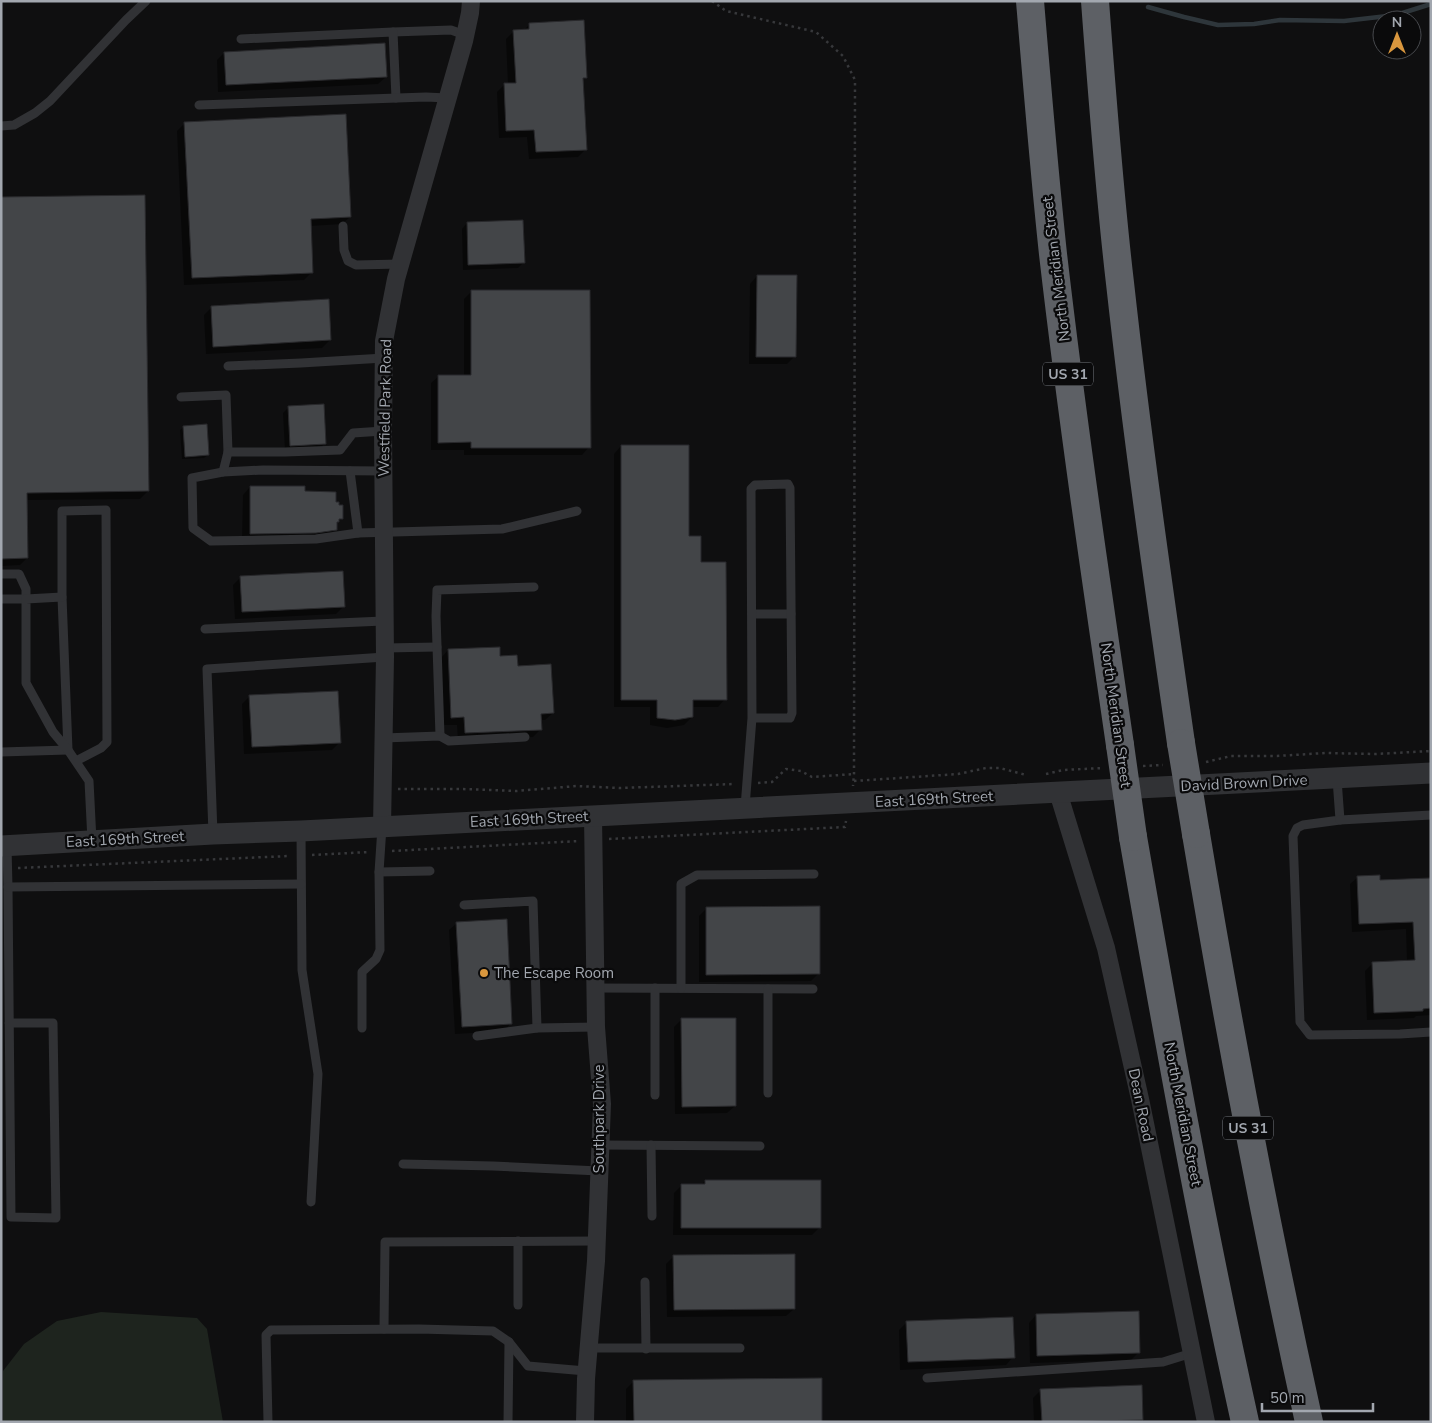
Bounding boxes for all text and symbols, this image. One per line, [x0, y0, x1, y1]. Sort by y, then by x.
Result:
north arrow [1372, 10, 1422, 60]
text: N [1392, 13, 1402, 32]
street label: North Meridian Street [1037, 195, 1075, 343]
street label: Westfield Park Road [374, 339, 396, 477]
road number: US 31 [1043, 362, 1093, 386]
street label: North Meridian Street [1096, 641, 1136, 789]
street label: David Brown Drive [1180, 770, 1308, 796]
street label: East 169th Street [874, 786, 994, 812]
street label: East 169th Street [469, 806, 589, 832]
street label: East 169th Street [65, 826, 185, 852]
place label: The Escape Room [494, 963, 614, 983]
marker: The Escape Room [478, 967, 490, 979]
street label: North Meridian Street [1159, 1040, 1207, 1188]
street label: Southpark Drive [589, 1065, 609, 1173]
street label: Dean Road [1123, 1067, 1159, 1143]
road number: US 31 [1223, 1116, 1273, 1140]
scale bar [1262, 1380, 1373, 1412]
text: 50 m [1270, 1388, 1305, 1408]

